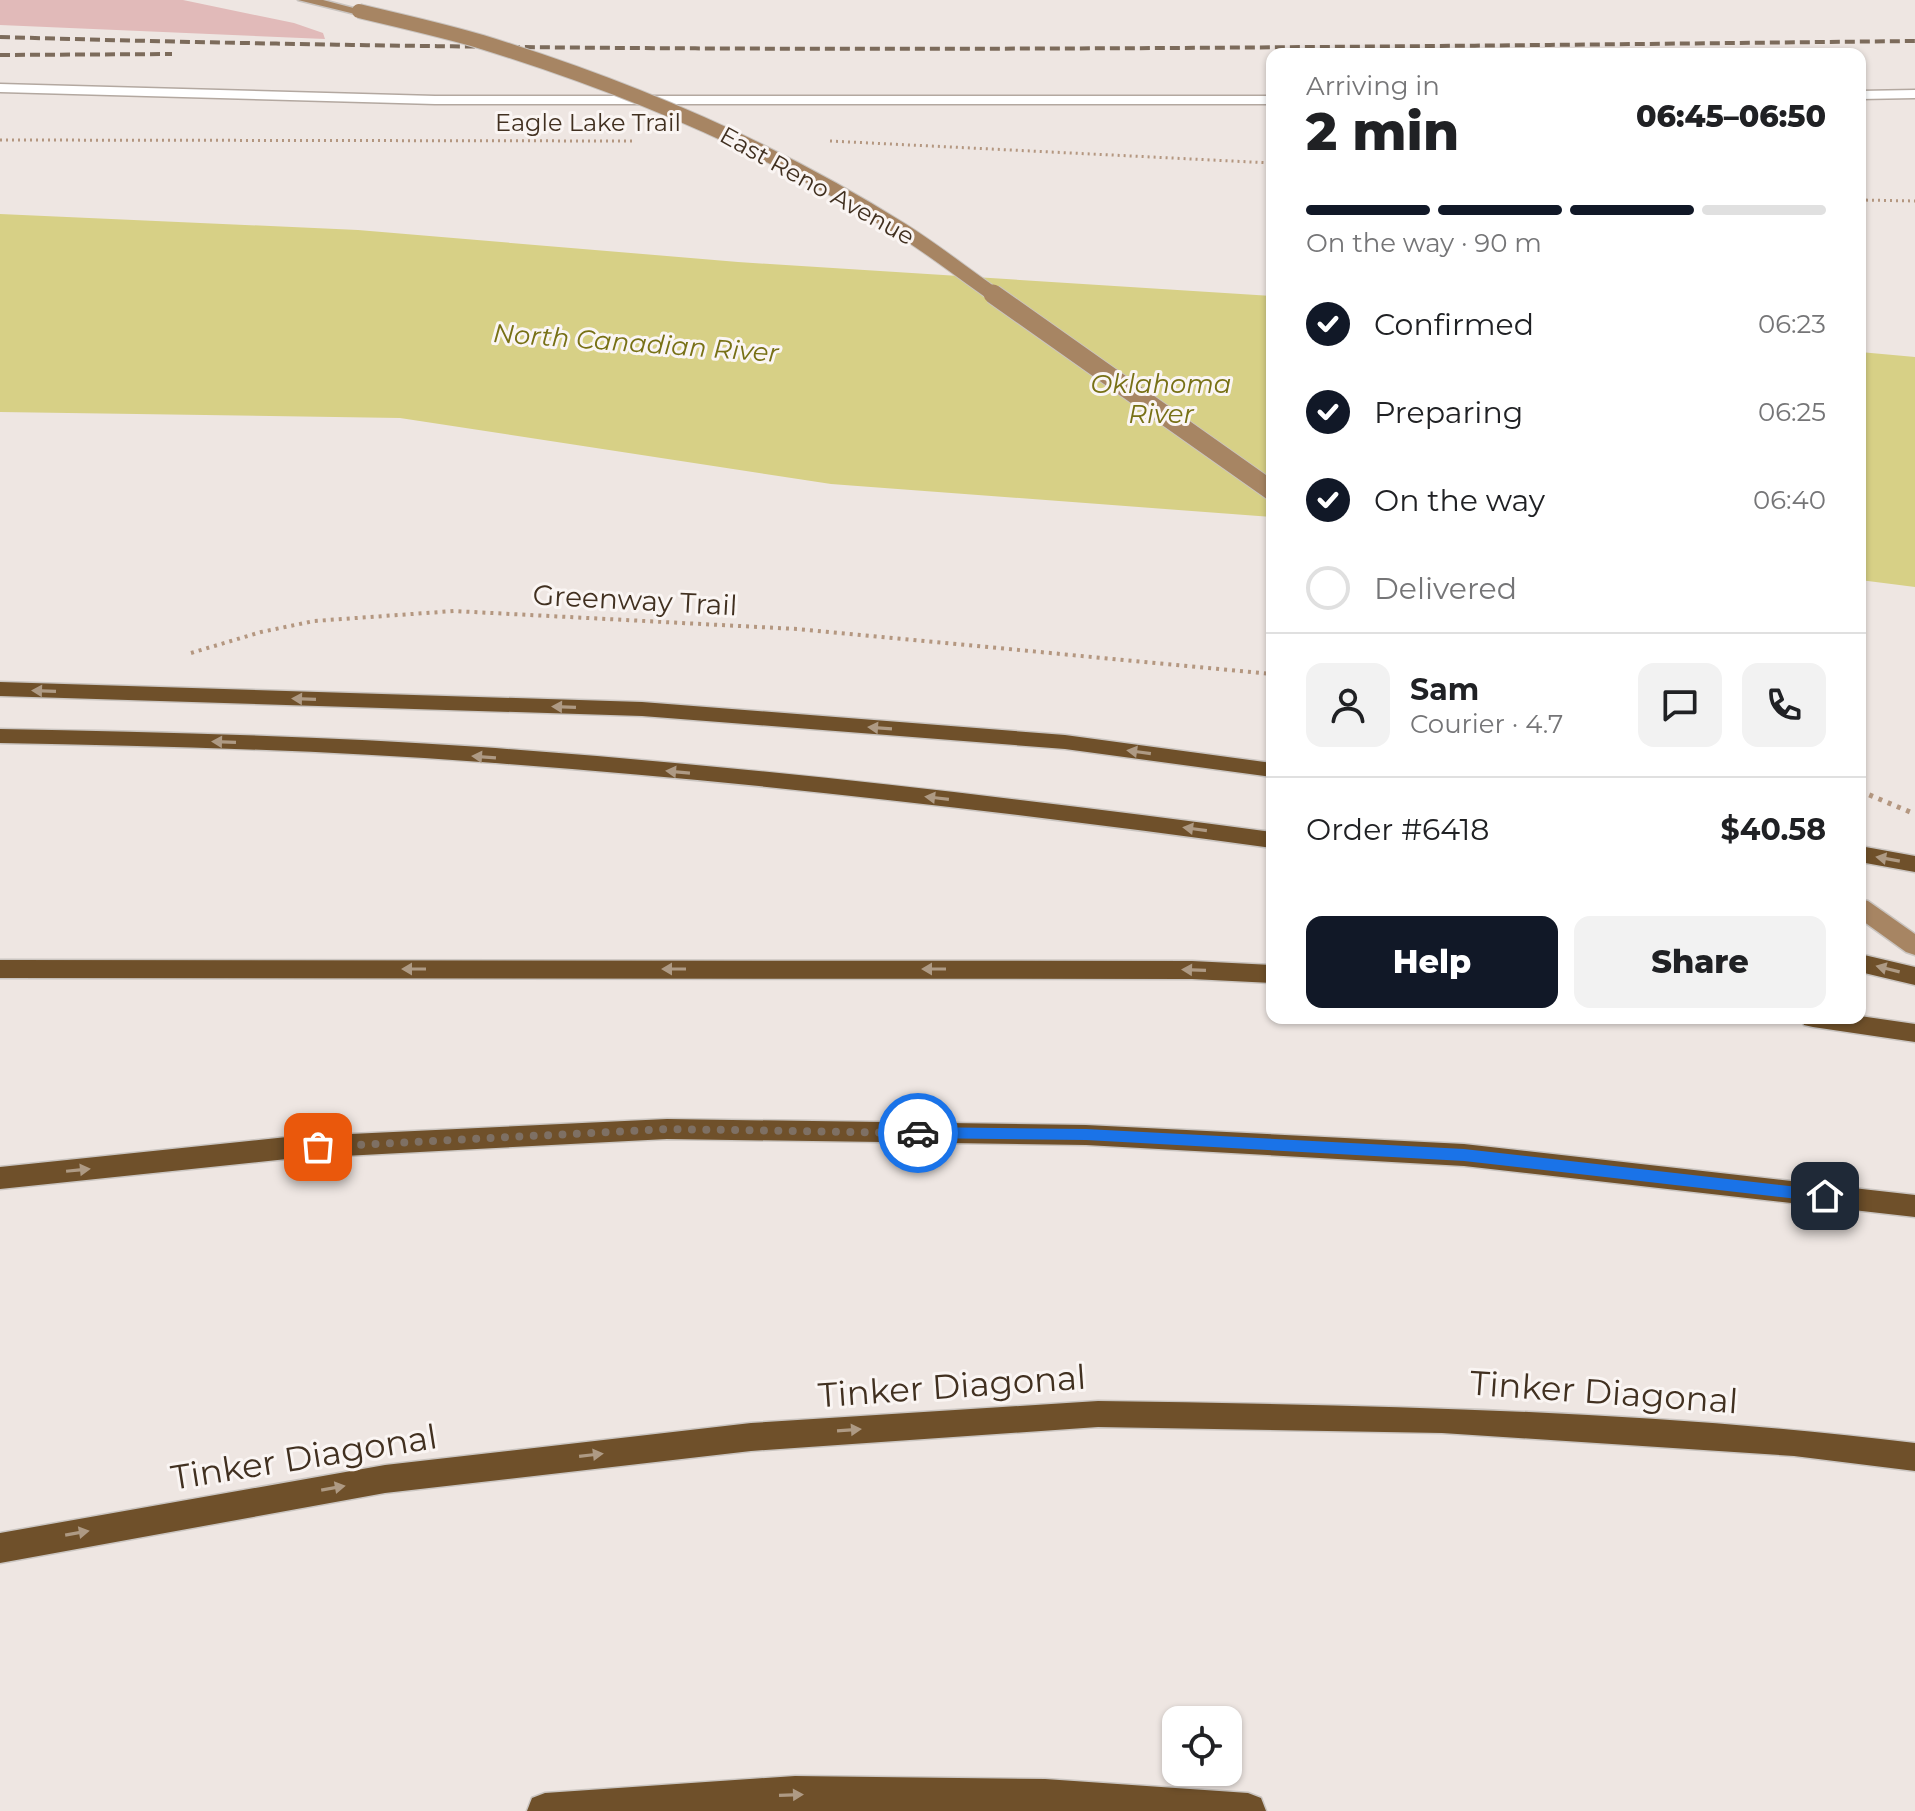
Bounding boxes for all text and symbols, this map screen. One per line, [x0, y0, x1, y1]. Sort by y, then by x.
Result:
text: Arriving in [1306, 70, 1440, 102]
text: 06:45–06:50 [1636, 98, 1826, 135]
text: 2 min [1306, 100, 1459, 163]
street label: Eagle Lake Trail [495, 108, 681, 137]
street label: East Reno Avenue [715, 120, 920, 251]
text: On the way · 90 m [1306, 227, 1542, 259]
icon: check [1306, 302, 1350, 346]
text: Confirmed [1374, 306, 1534, 343]
text: 06:23 [1758, 308, 1826, 340]
water label: North Canadian River [492, 317, 781, 369]
water label: Oklahoma River [1091, 368, 1231, 430]
icon: check [1306, 390, 1350, 434]
text: Preparing [1374, 394, 1523, 431]
text: 06:25 [1758, 396, 1826, 428]
icon: check [1306, 478, 1350, 522]
text: On the way [1374, 482, 1545, 519]
text: 06:40 [1753, 484, 1826, 516]
text: Delivered [1374, 570, 1517, 607]
street label: Greenway Trail [532, 578, 738, 622]
button: person [1306, 663, 1390, 747]
button: chat [1638, 663, 1722, 747]
button: phone [1742, 663, 1826, 747]
text: Sam [1410, 671, 1479, 708]
one-way arrow [31, 684, 56, 697]
one-way arrow [291, 692, 316, 705]
one-way arrow [551, 700, 576, 713]
text: Courier · 4.7 [1410, 708, 1563, 740]
one-way arrow [867, 721, 892, 734]
one-way arrow [211, 736, 236, 749]
one-way arrow [1126, 745, 1151, 758]
one-way arrow [471, 750, 496, 763]
one-way arrow [665, 766, 690, 779]
one-way arrow [924, 791, 949, 804]
text: Order #6418 [1306, 811, 1489, 848]
text: $40.58 [1720, 811, 1826, 848]
one-way arrow [1182, 822, 1207, 835]
one-way arrow [1875, 852, 1900, 864]
button: Help [1306, 916, 1558, 1008]
button: Share [1574, 916, 1826, 1008]
one-way arrow [401, 963, 426, 975]
one-way arrow [661, 963, 686, 975]
one-way arrow [921, 963, 946, 975]
one-way arrow [1875, 963, 1900, 975]
one-way arrow [1181, 964, 1206, 977]
courier [878, 1093, 958, 1173]
icon: car [896, 1111, 940, 1155]
pin [284, 1113, 352, 1181]
icon: bag [296, 1125, 340, 1169]
pin [1791, 1162, 1859, 1230]
one-way arrow [66, 1164, 91, 1177]
icon: home [1803, 1174, 1847, 1218]
street label: Tinker Diagonal [817, 1356, 1087, 1416]
street label: Tinker Diagonal [1469, 1362, 1739, 1422]
street label: Tinker Diagonal [168, 1415, 440, 1499]
one-way arrow [837, 1423, 862, 1436]
one-way arrow [578, 1449, 603, 1462]
one-way arrow [321, 1482, 346, 1494]
one-way arrow [64, 1527, 89, 1539]
map controls [1162, 1706, 1242, 1786]
button: locate [1162, 1706, 1242, 1786]
one-way arrow [779, 1788, 804, 1801]

